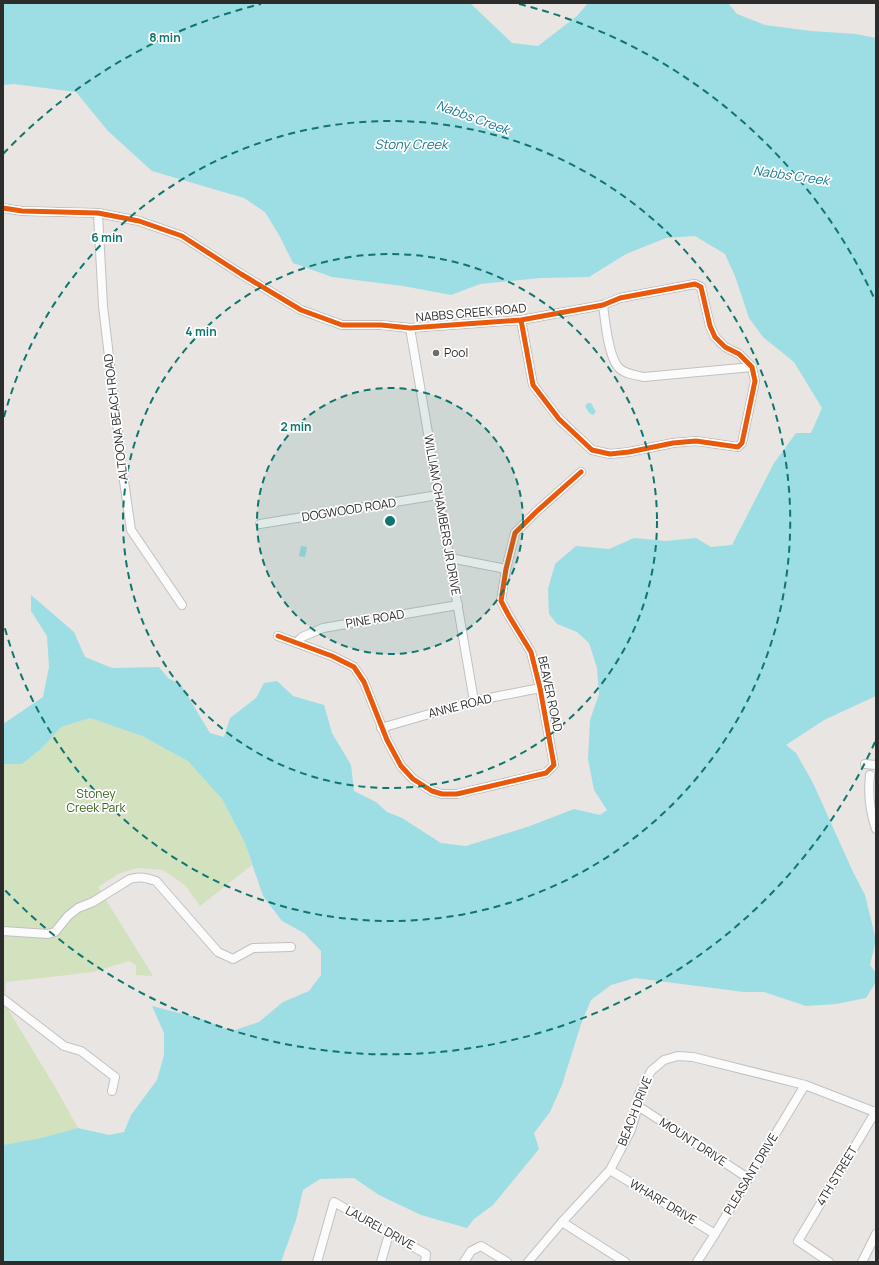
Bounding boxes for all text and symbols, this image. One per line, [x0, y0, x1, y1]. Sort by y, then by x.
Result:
text: 8 min [149, 29, 181, 46]
water label: Nabbs Creek [434, 95, 514, 139]
water label: Stony Creek [374, 135, 450, 153]
water label: Nabbs Creek [752, 161, 833, 190]
text: 6 min [91, 229, 123, 246]
street label: NABBS CREEK ROAD [415, 299, 527, 326]
text: 4 min [185, 323, 217, 340]
place label: Pool [444, 344, 468, 361]
marker: Pool [431, 348, 441, 358]
street label: ALTOONA BEACH ROAD [99, 353, 132, 481]
text: 2 min [280, 418, 312, 435]
street label: WILLIAM CHAMBERS JR DRIVE [420, 433, 465, 597]
street label: DOGWOOD ROAD [301, 494, 397, 525]
centre of rings [383, 514, 397, 528]
street label: PINE ROAD [344, 605, 406, 632]
street label: BEAVER ROAD [534, 655, 567, 733]
street label: ANNE ROAD [426, 689, 493, 722]
park label: Stoney Creek Park [66, 785, 127, 816]
street label: BEACH DRIVE [613, 1073, 656, 1148]
street label: MOUNT DRIVE [656, 1113, 730, 1170]
street label: PLEASANT DRIVE [719, 1130, 782, 1218]
street label: 4TH STREET [812, 1142, 862, 1209]
street label: WHARF DRIVE [626, 1175, 700, 1228]
street label: LAUREL DRIVE [343, 1202, 418, 1254]

